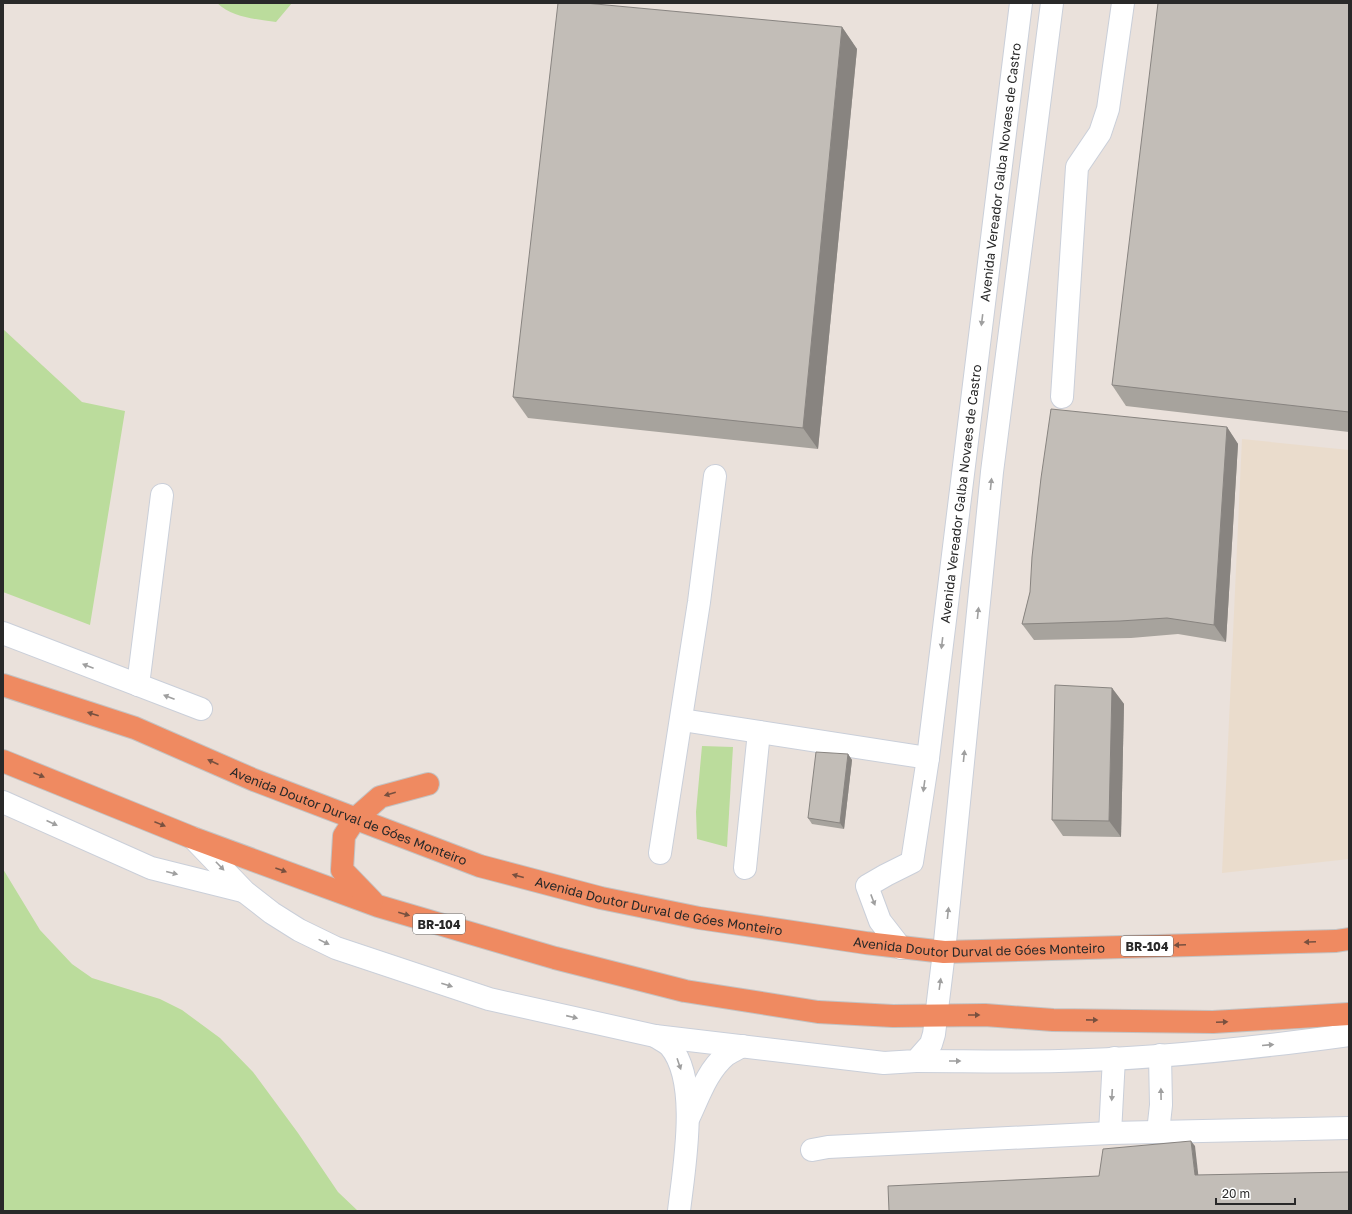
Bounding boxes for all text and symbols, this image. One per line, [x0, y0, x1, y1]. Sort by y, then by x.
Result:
street label: Avenida Vereador Galba Novaes de Castro [976, 42, 1024, 303]
one-way arrow [979, 314, 985, 326]
street label: Avenida Vereador Galba Novaes de Castro [937, 363, 984, 624]
one-way arrow [988, 477, 994, 490]
one-way arrow [975, 607, 981, 619]
one-way arrow [939, 637, 945, 649]
one-way arrow [82, 662, 94, 668]
one-way arrow [163, 693, 175, 699]
one-way arrow [86, 711, 98, 717]
one-way arrow [960, 750, 967, 762]
one-way arrow [208, 759, 219, 765]
street label: Avenida Doutor Durval de Góes Monteiro [228, 763, 470, 868]
one-way arrow [34, 773, 46, 779]
one-way arrow [921, 780, 927, 792]
one-way arrow [384, 791, 396, 797]
one-way arrow [46, 821, 58, 827]
one-way arrow [154, 822, 166, 828]
one-way arrow [215, 861, 224, 871]
one-way arrow [276, 868, 288, 874]
one-way arrow [166, 870, 178, 876]
one-way arrow [512, 873, 525, 879]
street label: Avenida Doutor Durval de Góes Monteiro [533, 873, 784, 938]
one-way arrow [870, 895, 876, 907]
one-way arrow [945, 907, 951, 919]
one-way arrow [398, 911, 410, 917]
road number: BR-104 [413, 914, 465, 934]
street label: Avenida Doutor Durval de Góes Monteiro [852, 933, 1105, 960]
road number: BR-104 [1121, 936, 1173, 956]
one-way arrow [318, 939, 330, 945]
one-way arrow [1303, 939, 1316, 945]
one-way arrow [1174, 942, 1186, 949]
one-way arrow [937, 978, 943, 990]
one-way arrow [441, 982, 453, 988]
one-way arrow [968, 1012, 981, 1018]
one-way arrow [566, 1015, 579, 1021]
one-way arrow [1086, 1017, 1099, 1023]
one-way arrow [1216, 1018, 1228, 1025]
one-way arrow [1262, 1042, 1274, 1049]
one-way arrow [949, 1058, 962, 1064]
one-way arrow [676, 1059, 682, 1071]
one-way arrow [1157, 1088, 1164, 1100]
one-way arrow [1109, 1089, 1115, 1102]
scale bar [1216, 1180, 1295, 1206]
text: 20 m [1222, 1186, 1250, 1201]

